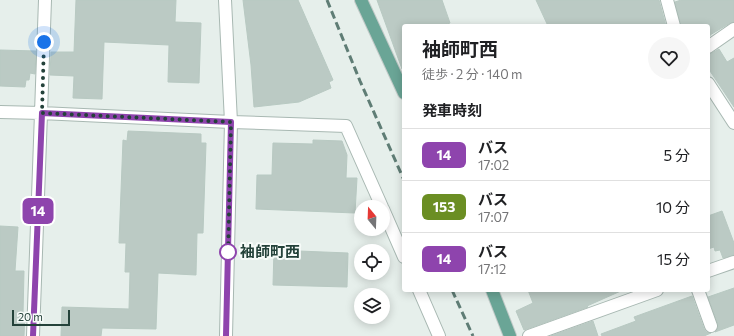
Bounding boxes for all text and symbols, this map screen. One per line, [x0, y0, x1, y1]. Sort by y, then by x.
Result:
your location [34, 32, 54, 52]
text: 袖師町西 [422, 37, 498, 60]
button: heart [648, 37, 690, 79]
text: 徒歩 · 2 分 · 140 m [422, 66, 522, 82]
text: 発車時刻 [422, 101, 482, 119]
text: バス [478, 138, 508, 156]
text: 14 [437, 146, 451, 163]
text: 5 分 [664, 146, 690, 164]
text: 17:02 [478, 157, 509, 173]
text: バス [478, 190, 508, 208]
line badge: 14 [20, 198, 56, 224]
text: 153 [433, 198, 455, 215]
text: 10 分 [656, 198, 690, 216]
north arrow [354, 200, 390, 236]
map controls [354, 200, 390, 324]
text: 14 [31, 202, 45, 219]
text: 17:07 [478, 209, 509, 225]
place label: 袖師町西 [240, 242, 300, 260]
text: バス [478, 242, 508, 260]
marker: 袖師町西 [219, 243, 237, 261]
button: locate [354, 244, 390, 280]
text: 14 [437, 250, 451, 267]
text: 15 分 [657, 250, 690, 268]
text: 17:12 [478, 261, 506, 277]
button: layers [354, 288, 390, 324]
scale bar [12, 308, 70, 327]
text: 20 m [18, 310, 43, 323]

